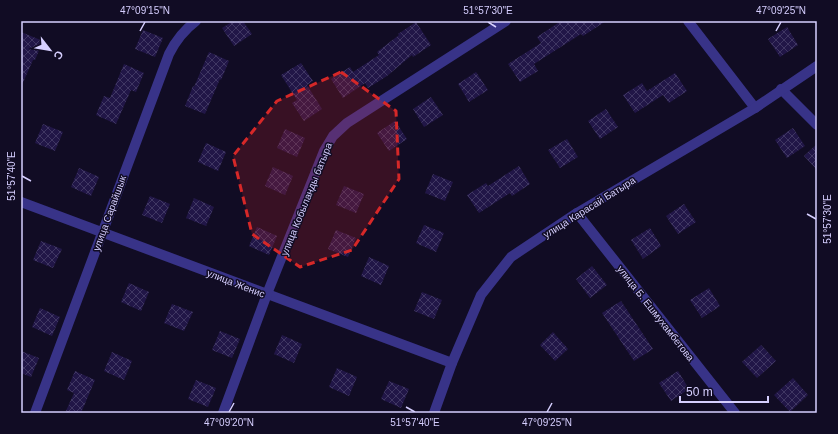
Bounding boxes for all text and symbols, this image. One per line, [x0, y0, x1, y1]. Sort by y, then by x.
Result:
text: 47°09'15"N [120, 5, 170, 16]
text: 51°57'30"E [463, 5, 513, 16]
text: 47°09'25"N [756, 5, 806, 16]
north arrow [30, 30, 70, 70]
text: С [51, 49, 66, 62]
street label: улица Кобыланды батыра [279, 141, 334, 257]
text: 51°57'40"E [6, 151, 17, 201]
street label: улица Сарайшык [91, 173, 128, 252]
street label: улица Карасай Батыра [541, 174, 638, 240]
text: 51°57'30"E [822, 194, 833, 244]
street label: улица Б. Ешмухамбетова [615, 263, 697, 363]
street label: улица Женис [205, 267, 266, 300]
scale bar [680, 378, 768, 404]
text: 50 m [686, 385, 713, 399]
text: 47°09'20"N [204, 417, 254, 428]
text: 51°57'40"E [390, 417, 440, 428]
text: 47°09'25"N [522, 417, 572, 428]

